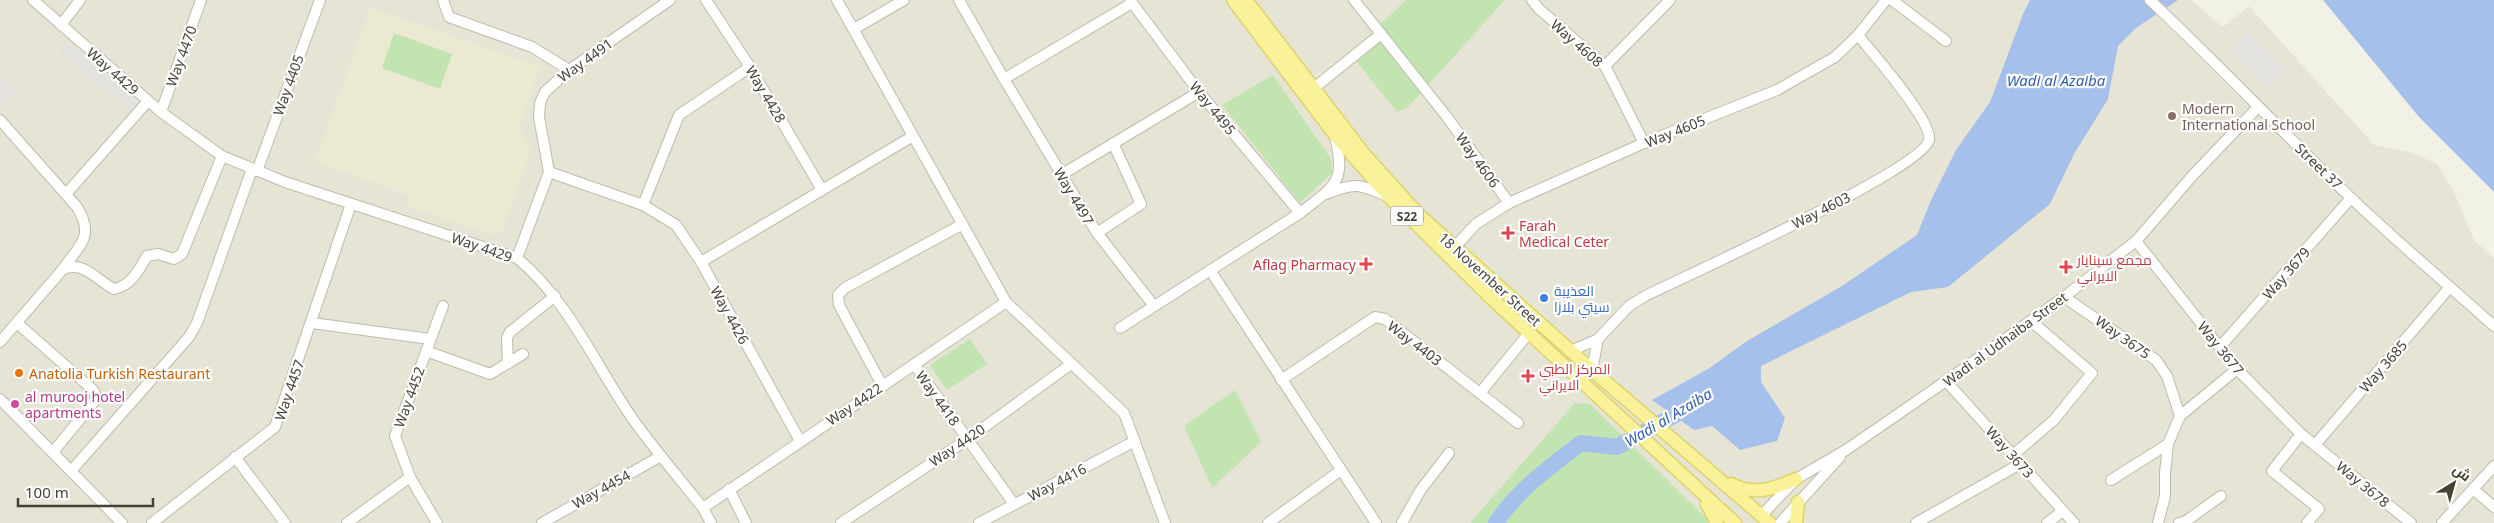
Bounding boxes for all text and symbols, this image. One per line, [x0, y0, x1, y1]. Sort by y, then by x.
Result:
street label: Way 4608 [1547, 15, 1607, 71]
street label: Way 4470 [161, 23, 201, 89]
street label: Way 4491 [554, 34, 616, 86]
street label: Way 4429 [83, 43, 143, 99]
street label: Way 4405 [268, 52, 308, 118]
street label: Way 4428 [742, 62, 790, 126]
water label: Wadi al Azaiba [2007, 70, 2106, 90]
street label: Way 4495 [1186, 77, 1240, 139]
place label: Modern International School [2182, 99, 2315, 134]
street label: Way 4605 [1642, 110, 1708, 152]
marker: Modern International School [2166, 110, 2178, 122]
street label: Way 4606 [1452, 129, 1504, 191]
street label: Street 37 [2291, 139, 2347, 193]
street label: Way 4497 [1050, 164, 1098, 228]
street label: Way 4603 [1788, 187, 1854, 233]
road number: S22 [1391, 207, 1423, 226]
place label: Farah Medical Ceter [1519, 216, 1609, 251]
marker: Farah Medical Ceter [1501, 226, 1515, 240]
street label: Way 4429 [449, 228, 515, 266]
street label: 18 November Street [1435, 228, 1545, 330]
street label: Way 3679 [2258, 243, 2314, 303]
place label: مجمع سينايار الايراني [2076, 250, 2152, 288]
place label: Aflag Pharmacy [1253, 255, 1357, 274]
marker: Aflag Pharmacy [1360, 258, 1372, 270]
marker: مجمع سينايار الايراني [2059, 260, 2073, 274]
place label: العذيبة سيتي بلازا [1554, 281, 1609, 319]
street label: Way 4426 [706, 283, 754, 347]
street label: Wadi al Udhaiba Street [1939, 287, 2071, 391]
marker: العذيبة سيتي بلازا [1538, 292, 1550, 304]
street label: Way 3675 [2092, 311, 2154, 363]
street label: Way 4403 [1384, 316, 1446, 370]
street label: Way 3677 [2194, 317, 2248, 379]
street label: Way 3685 [2355, 336, 2411, 396]
street label: Way 4457 [270, 357, 308, 423]
place label: المركز الطبي الايراني [1539, 359, 1611, 397]
place label: Anatolia Turkish Restaurant [29, 364, 210, 383]
street label: Way 4452 [389, 364, 429, 430]
marker: Anatolia Turkish Restaurant [13, 367, 25, 379]
street label: Way 4418 [912, 367, 964, 429]
marker: المركز الطبي الايراني [1521, 369, 1535, 383]
street label: Way 4422 [822, 378, 886, 430]
water label: Wadi al Azaiba [1621, 383, 1716, 451]
place label: al murooj hotel apartments [25, 387, 125, 422]
marker: al murooj hotel apartments [9, 398, 21, 410]
street label: Way 4420 [925, 419, 989, 471]
street label: Way 3673 [1982, 422, 2038, 482]
street label: Way 3678 [2332, 457, 2394, 511]
north arrow [2429, 458, 2479, 508]
street label: Way 4416 [1025, 459, 1089, 505]
text: ش [2449, 459, 2475, 485]
street label: Way 4454 [569, 465, 633, 513]
scale bar [18, 476, 152, 508]
text: 100 m [25, 482, 69, 502]

